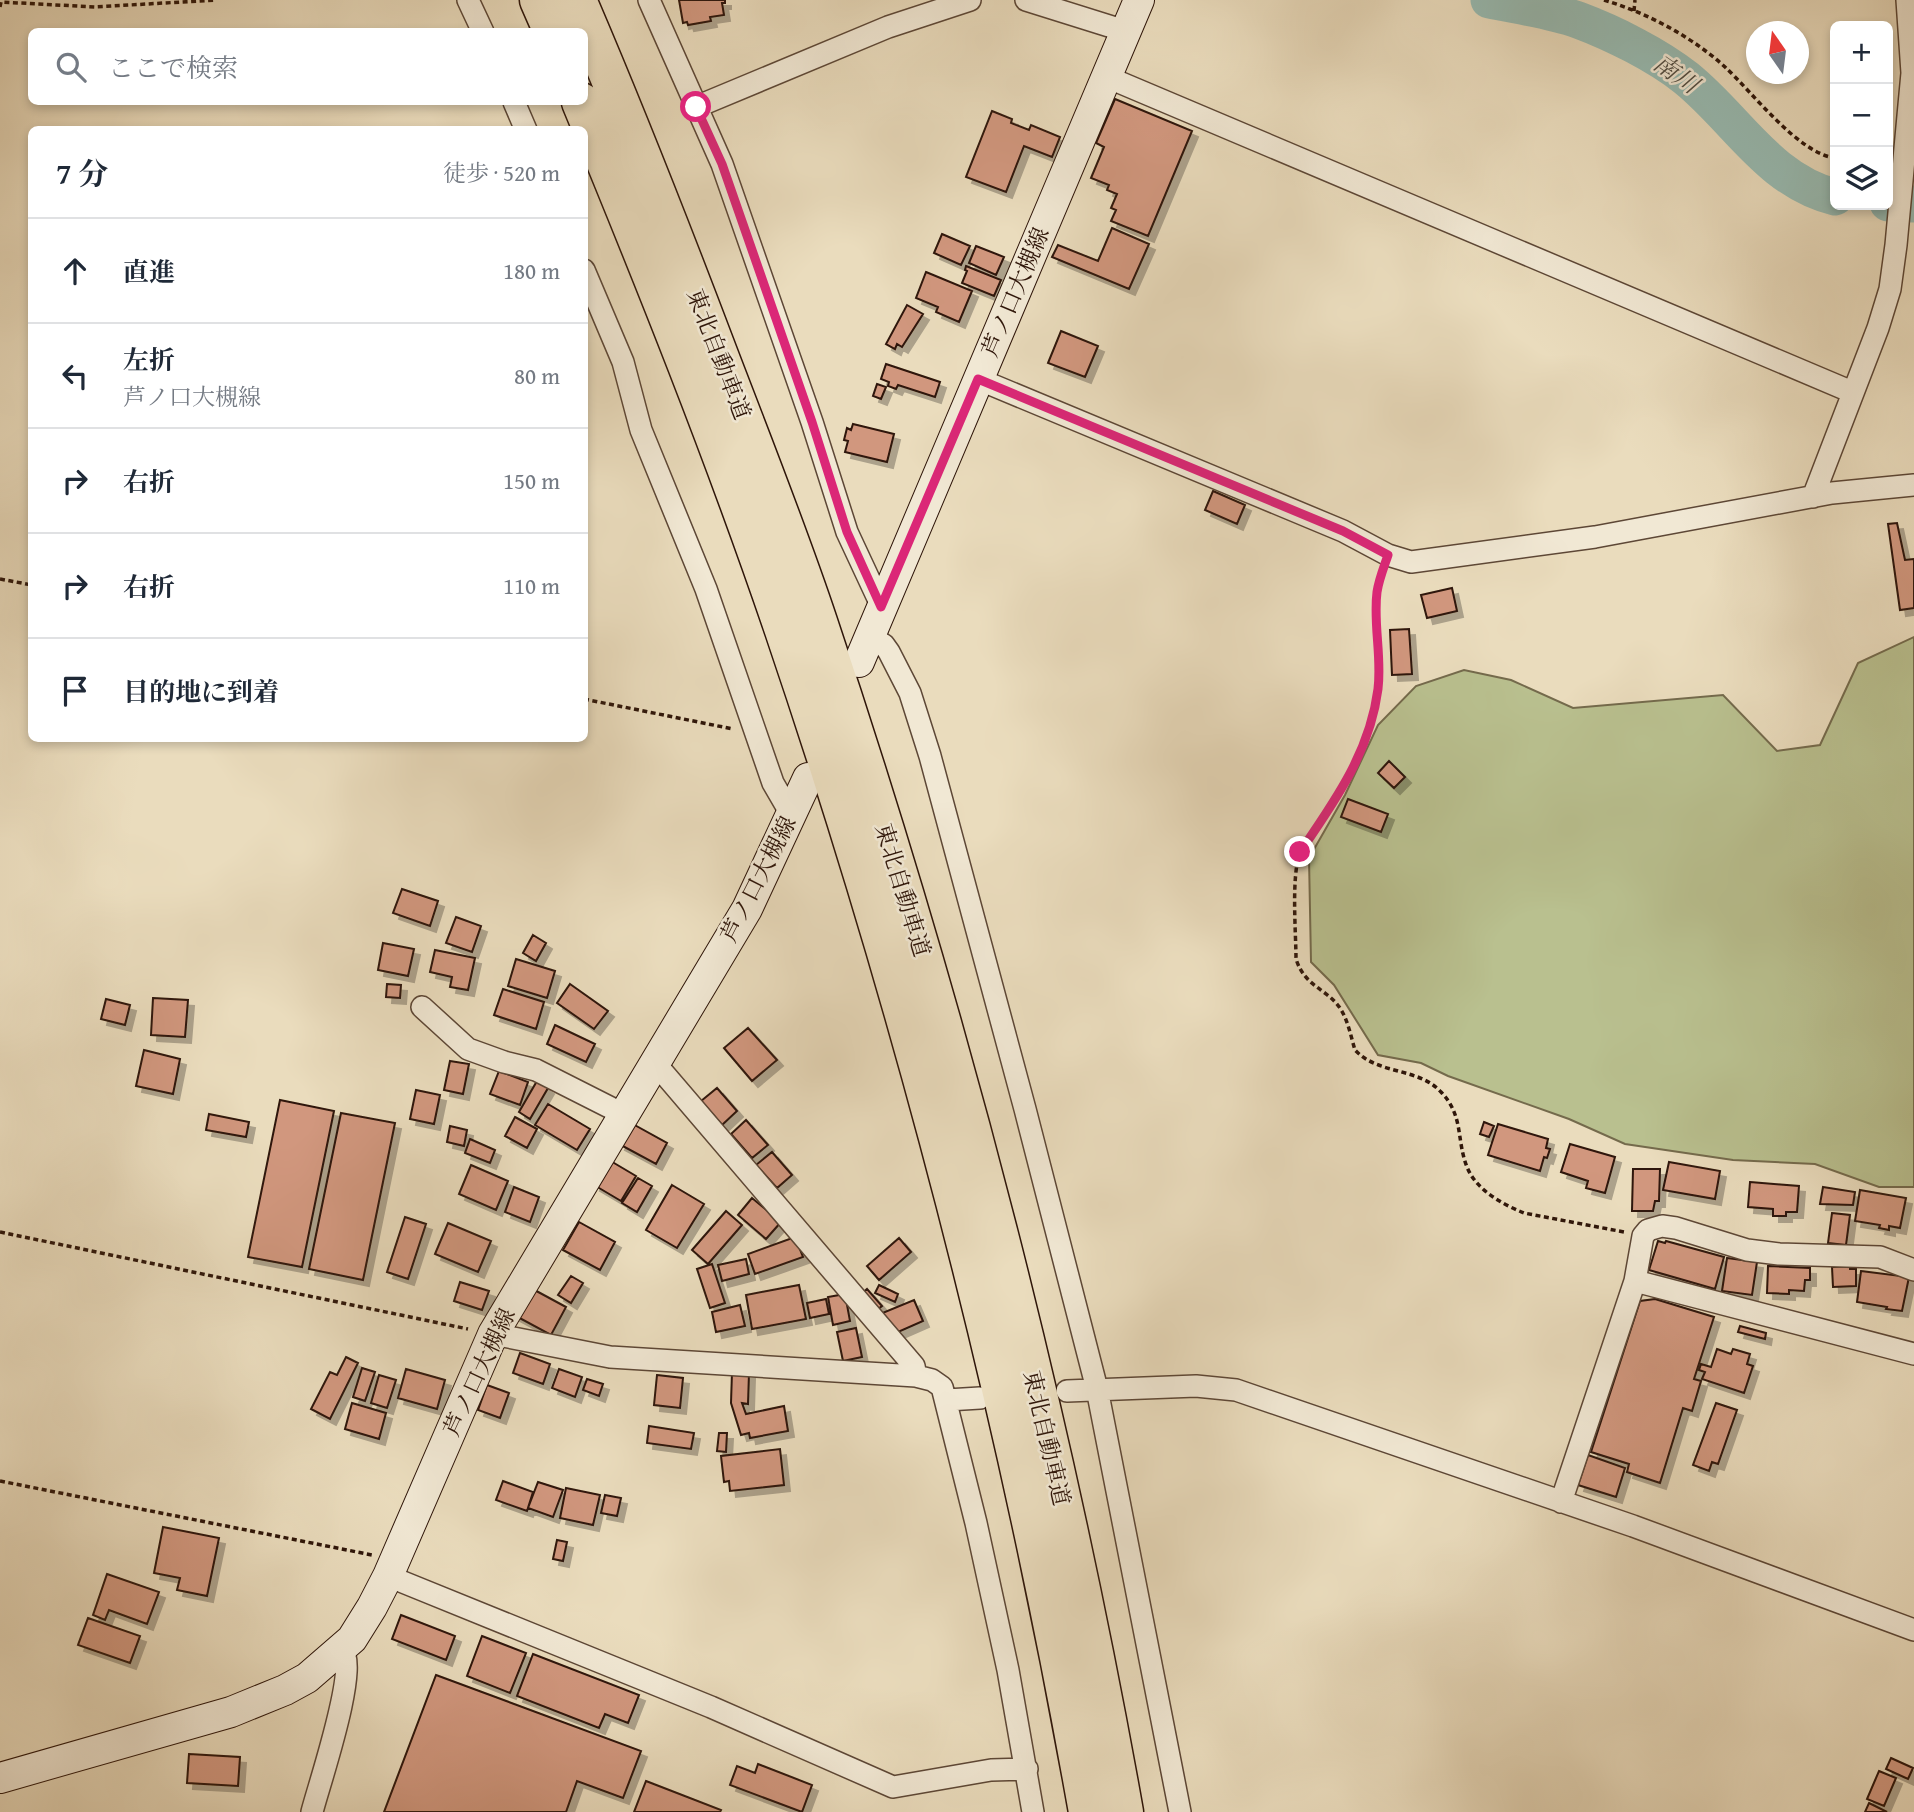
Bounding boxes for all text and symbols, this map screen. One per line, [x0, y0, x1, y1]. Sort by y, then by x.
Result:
north arrow [1746, 21, 1809, 84]
map controls [1830, 21, 1893, 210]
button: + [1830, 21, 1893, 84]
search box [28, 28, 588, 105]
water label: 南川 [1647, 45, 1708, 103]
icon: search [52, 48, 90, 86]
text: ここで検索 [108, 48, 238, 87]
button: − [1830, 84, 1893, 147]
route start [680, 91, 711, 122]
button: layers [1830, 147, 1893, 210]
text: 7 分 [56, 151, 108, 195]
text: 徒歩 · 520 m [443, 156, 560, 189]
street label: 芦ノ口大槻線 [972, 222, 1057, 362]
icon: ahead [56, 252, 94, 290]
text: 直進 [123, 252, 175, 291]
text: 180 m [503, 254, 560, 287]
street label: 東北自動車道 [679, 283, 760, 424]
text: 左折 [123, 340, 175, 379]
icon: left [56, 357, 94, 395]
text: 80 m [514, 359, 560, 392]
text: 芦ノ口大槻線 [123, 380, 261, 413]
icon: right [56, 462, 94, 500]
text: 右折 [123, 462, 175, 501]
text: 150 m [503, 464, 560, 497]
icon: right [56, 567, 94, 605]
text: 右折 [123, 567, 175, 606]
text: 110 m [503, 569, 560, 602]
icon: arrive [56, 672, 94, 710]
text: 目的地に到着 [123, 672, 279, 711]
street label: 芦ノ口大槻線 [712, 810, 804, 948]
street label: 東北自動車道 [868, 819, 939, 961]
route end [1284, 836, 1315, 867]
street label: 芦ノ口大槻線 [434, 1302, 523, 1441]
street label: 東北自動車道 [1016, 1367, 1079, 1509]

